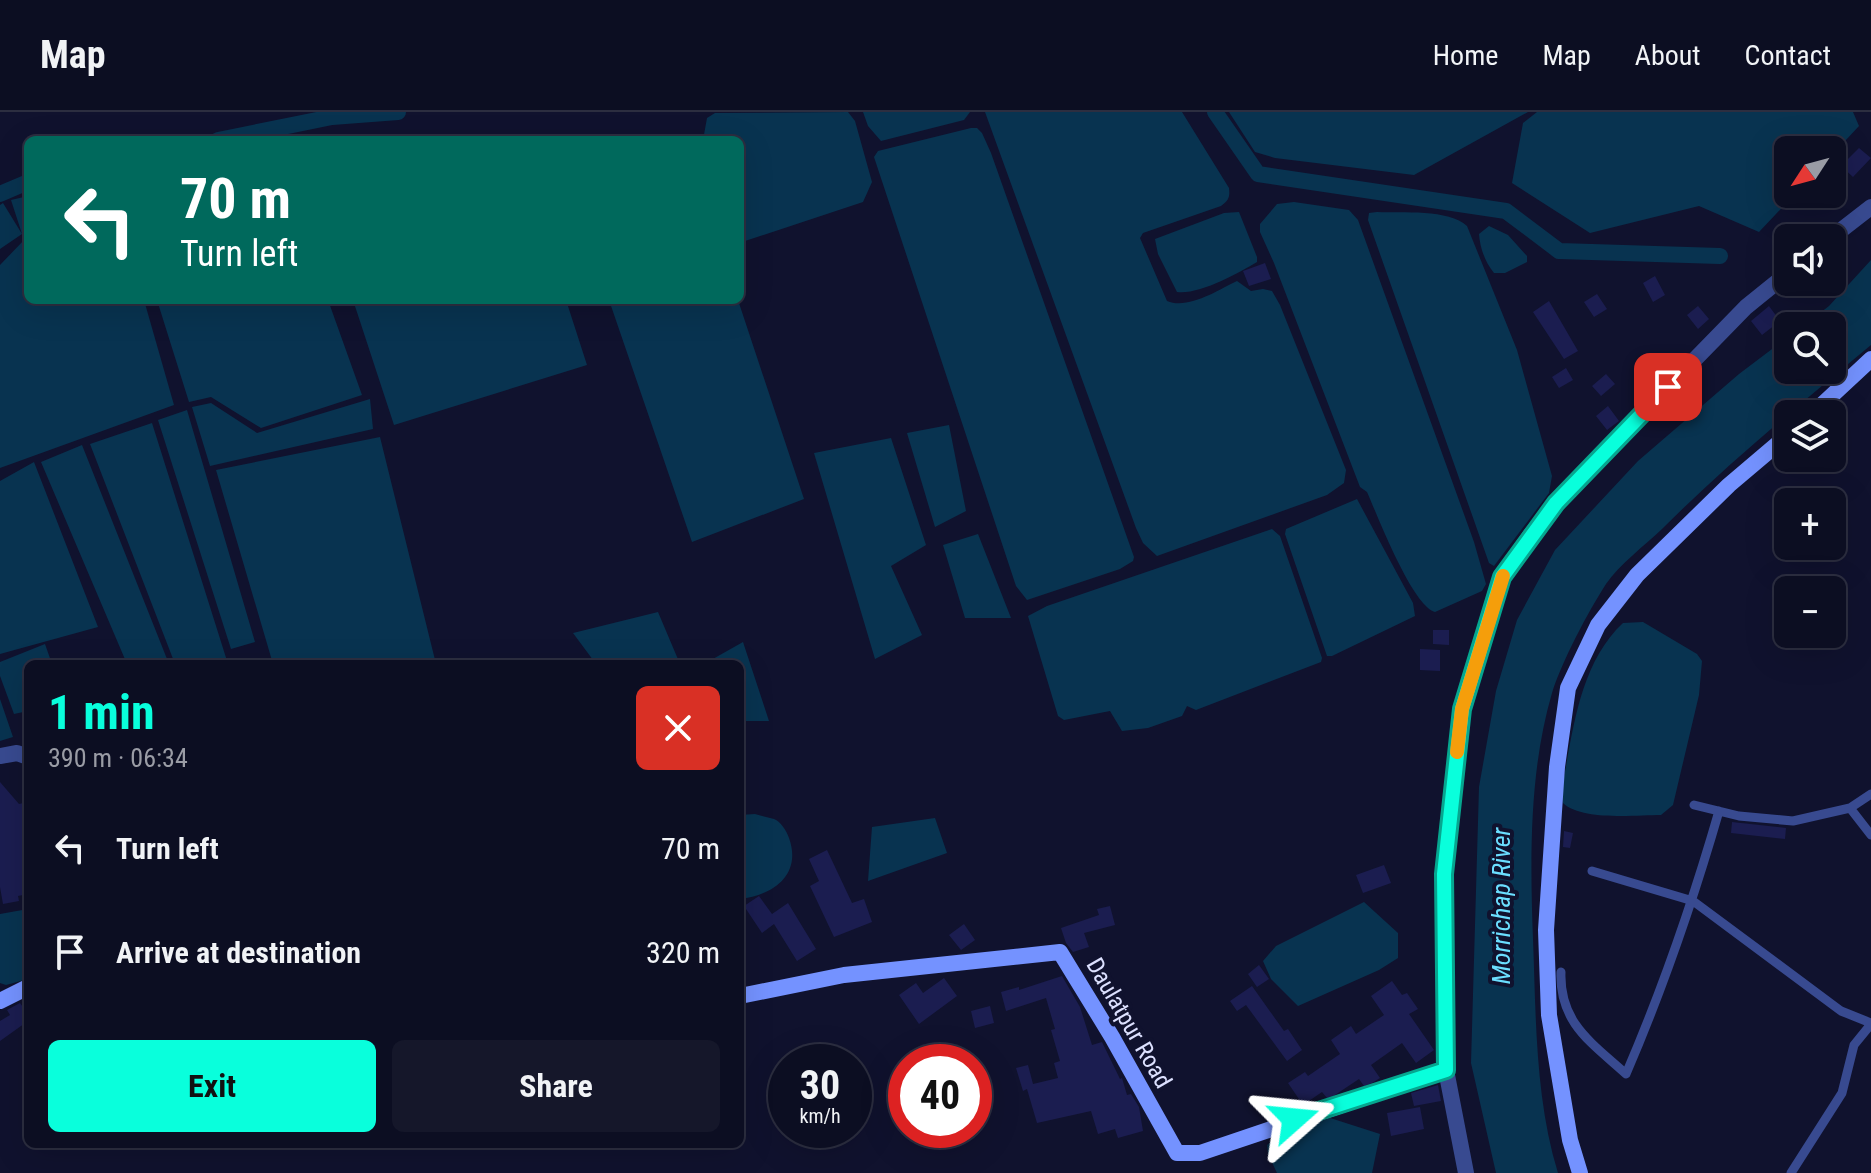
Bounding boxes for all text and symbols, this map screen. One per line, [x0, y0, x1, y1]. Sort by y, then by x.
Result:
text: Map [40, 33, 106, 77]
text: Home [1433, 39, 1498, 72]
text: Map [1542, 39, 1591, 72]
text: About [1635, 39, 1701, 72]
text: Contact [1745, 39, 1831, 72]
north arrow [1774, 136, 1846, 208]
map controls [1774, 136, 1846, 648]
text: 70 m [180, 166, 291, 232]
icon: left [48, 168, 152, 272]
button: sound [1774, 224, 1846, 296]
text: Turn left [180, 233, 298, 275]
button: search [1774, 312, 1846, 384]
pin [1634, 353, 1702, 421]
icon: arrive [1646, 365, 1690, 409]
button: layers [1774, 400, 1846, 472]
button: + [1774, 488, 1846, 560]
button: − [1774, 576, 1846, 648]
text: 1 min [48, 684, 155, 741]
button: close [636, 686, 720, 770]
text: 390 m · 06:34 [48, 743, 188, 773]
icon: left [48, 826, 92, 870]
water label: Morrichap River [1486, 826, 1516, 984]
text: Turn left [116, 831, 219, 866]
text: 70 m [661, 831, 720, 866]
icon: arrive [48, 930, 92, 974]
text: Arrive at destination [116, 935, 361, 970]
text: 320 m [646, 935, 720, 970]
street label: Daulatpur Road [1081, 953, 1177, 1093]
button: Exit [48, 1040, 376, 1132]
button: Share [392, 1040, 720, 1132]
speed limit sign: 40 [888, 1044, 992, 1148]
text: 30 [800, 1062, 840, 1109]
position arrow [1252, 1077, 1336, 1161]
text: km/h [799, 1104, 841, 1128]

